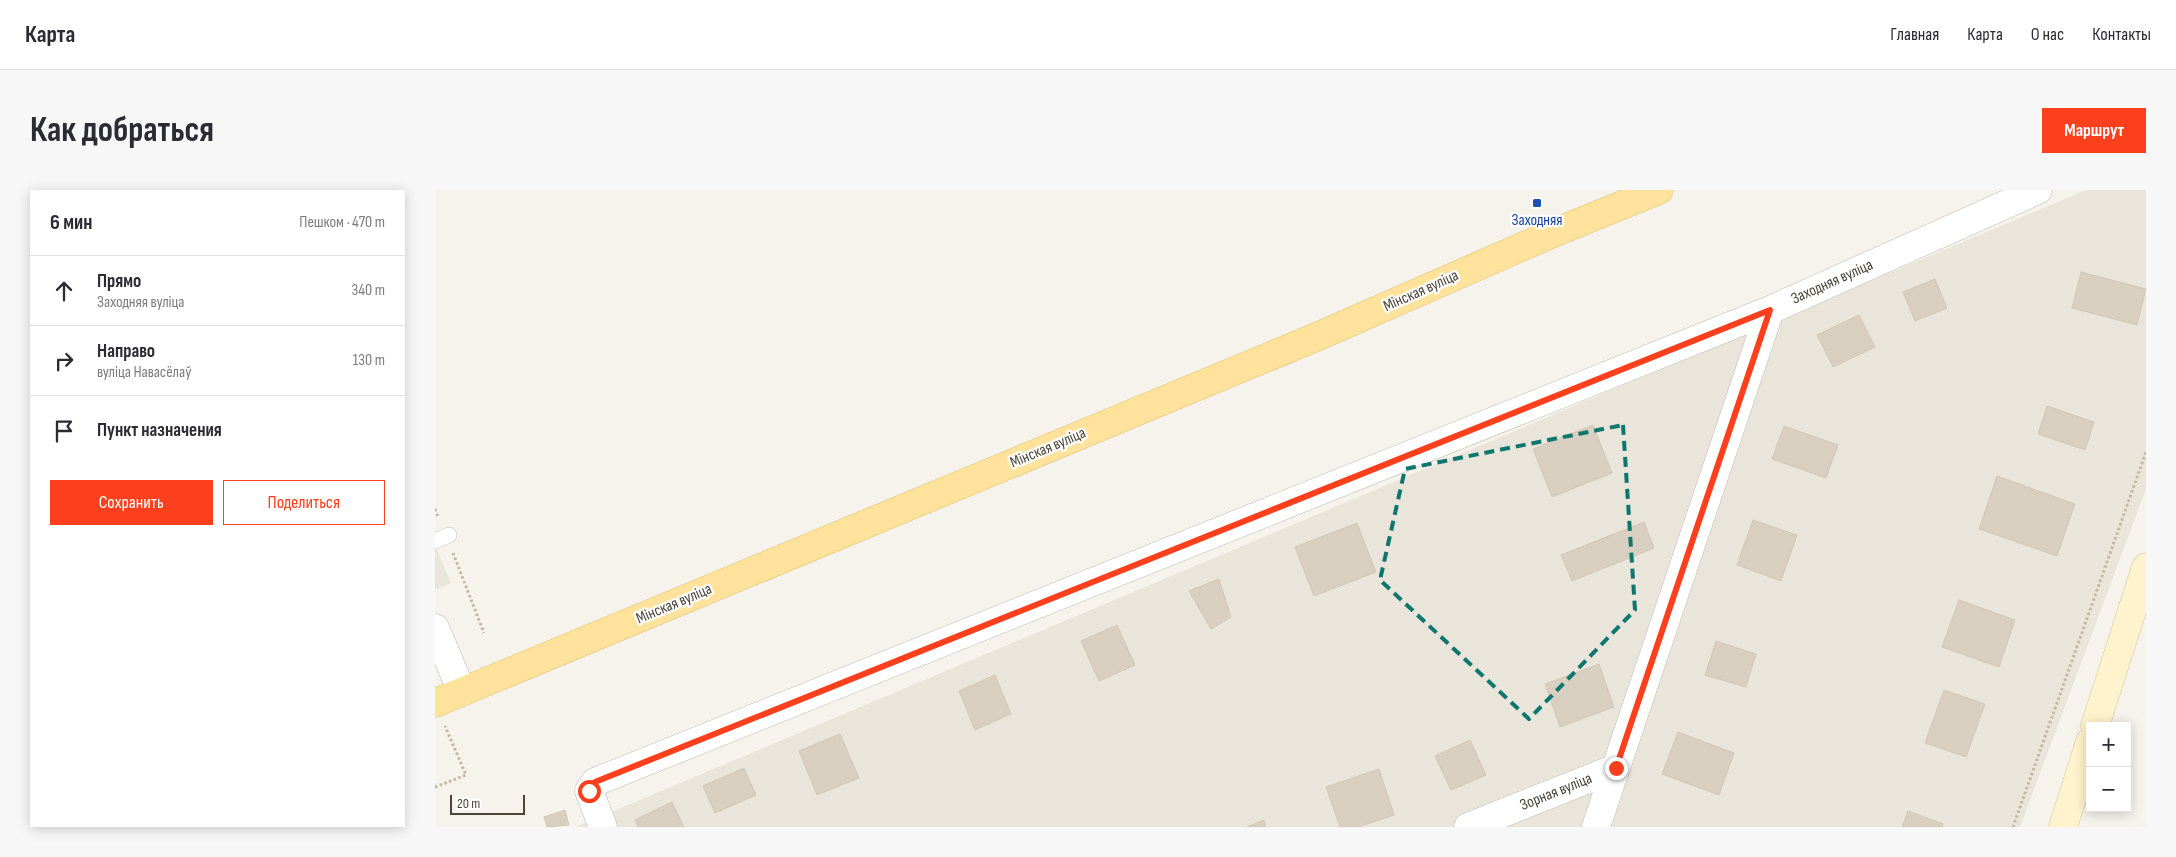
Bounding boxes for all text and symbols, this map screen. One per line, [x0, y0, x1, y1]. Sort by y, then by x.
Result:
text: Карта [25, 20, 75, 49]
text: Главная [1890, 24, 1939, 45]
text: Карта [1967, 24, 2003, 45]
text: О нас [2031, 24, 2064, 45]
text: Контакты [2092, 24, 2151, 45]
button: Маршрут [2042, 108, 2146, 153]
text: Как добраться [30, 109, 214, 152]
marker: Заходняя [1531, 197, 1543, 209]
text: 6 мин [50, 210, 92, 235]
place label: Заходняя [1511, 211, 1563, 230]
text: Пешком · 470 m [299, 213, 385, 232]
street label: Заходняя вуліца [1788, 256, 1876, 308]
street label: Мінская вуліца [1380, 266, 1462, 316]
text: Прямо [97, 270, 141, 293]
icon: ahead [50, 277, 78, 305]
text: 340 m [352, 281, 385, 300]
text: Заходняя вуліца [97, 293, 184, 312]
text: Направо [97, 340, 155, 363]
icon: right [50, 347, 78, 375]
text: 130 m [353, 351, 385, 370]
text: вуліца Навасёлаў [97, 363, 191, 382]
icon: arrive [50, 417, 78, 445]
text: Пункт назначения [97, 419, 222, 442]
street label: Мінская вуліца [1007, 424, 1089, 472]
button: Сохранить [50, 480, 213, 525]
button: Поделиться [223, 480, 385, 525]
street label: Мінская вуліца [633, 580, 715, 628]
map controls [2086, 722, 2131, 812]
button: + [2086, 722, 2131, 767]
route end [1605, 757, 1628, 780]
button: − [2086, 767, 2131, 812]
street label: Зорная вуліца [1517, 769, 1595, 815]
route start [578, 780, 601, 803]
scale bar [450, 792, 525, 815]
text: 20 m [457, 795, 480, 812]

